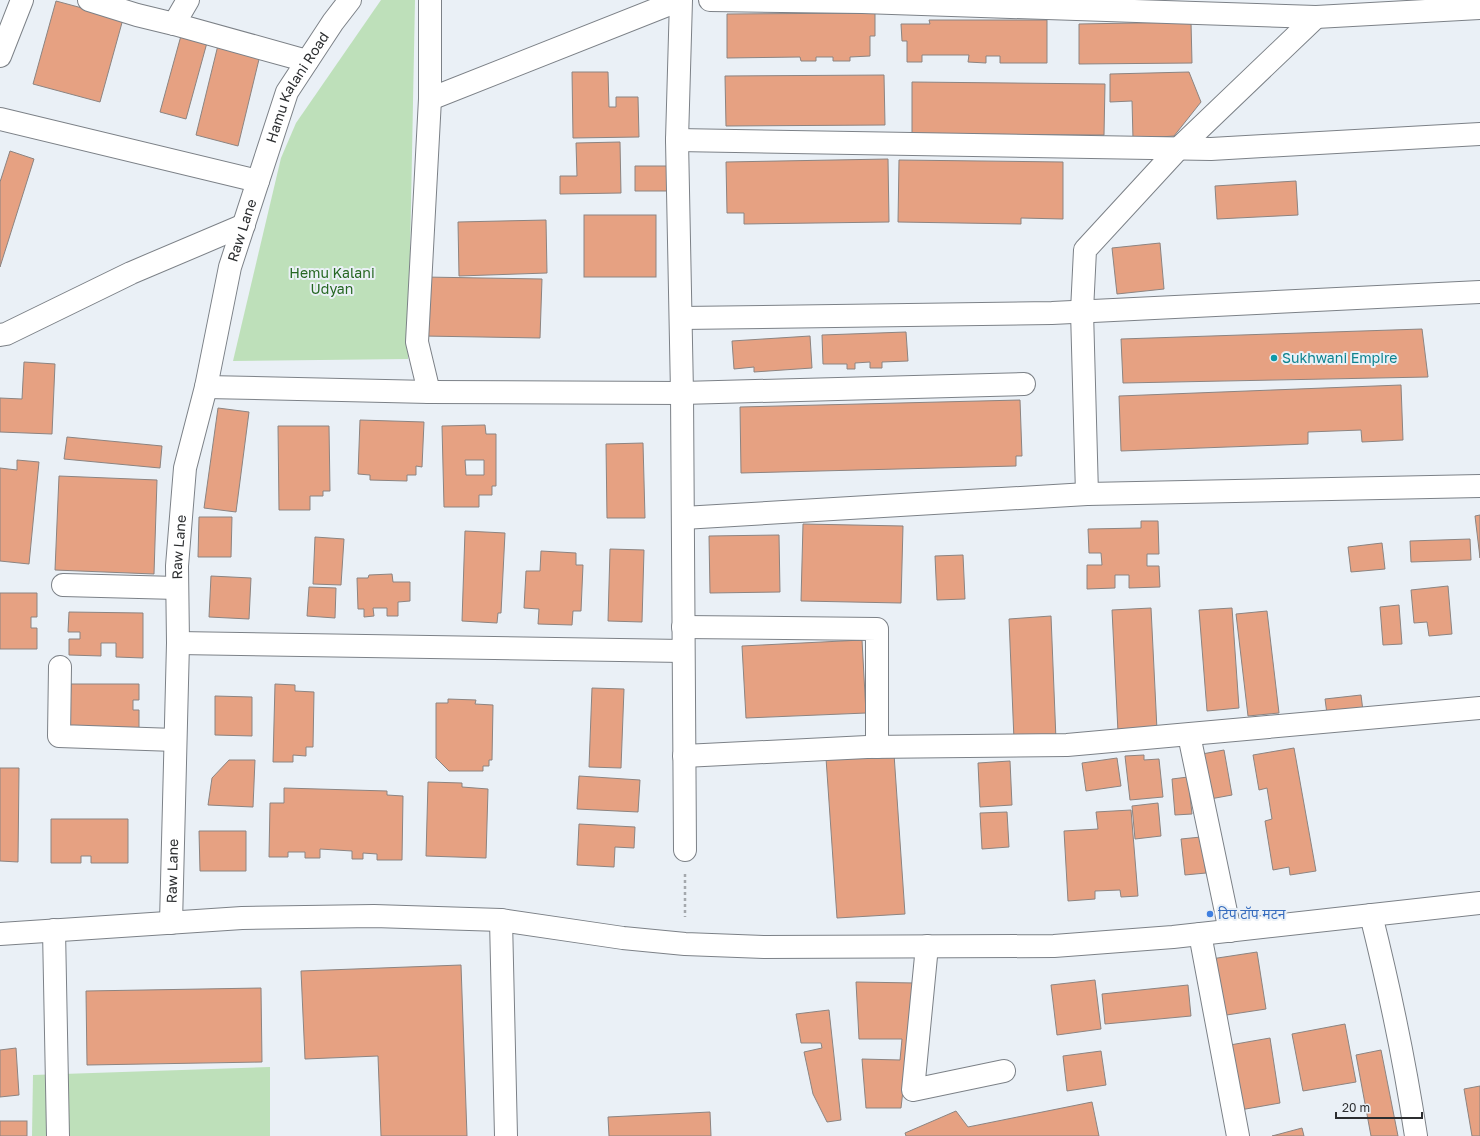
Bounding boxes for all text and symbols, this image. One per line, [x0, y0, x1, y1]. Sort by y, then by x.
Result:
street label: Hamu Kalani Road [262, 29, 332, 145]
street label: Raw Lane [223, 197, 260, 264]
park label: Hemu Kalani Udyan [289, 264, 375, 297]
place label: Sukhwani Empire [1282, 349, 1397, 366]
marker: Sukhwani Empire [1269, 353, 1279, 363]
street label: Raw Lane [168, 514, 189, 580]
street label: Raw Lane [162, 838, 181, 904]
place label: टिप टॉप मटन [1218, 905, 1286, 922]
marker: टिप टॉप मटन [1205, 909, 1215, 919]
scale bar [1336, 1094, 1422, 1120]
text: 20 m [1342, 1100, 1370, 1115]

